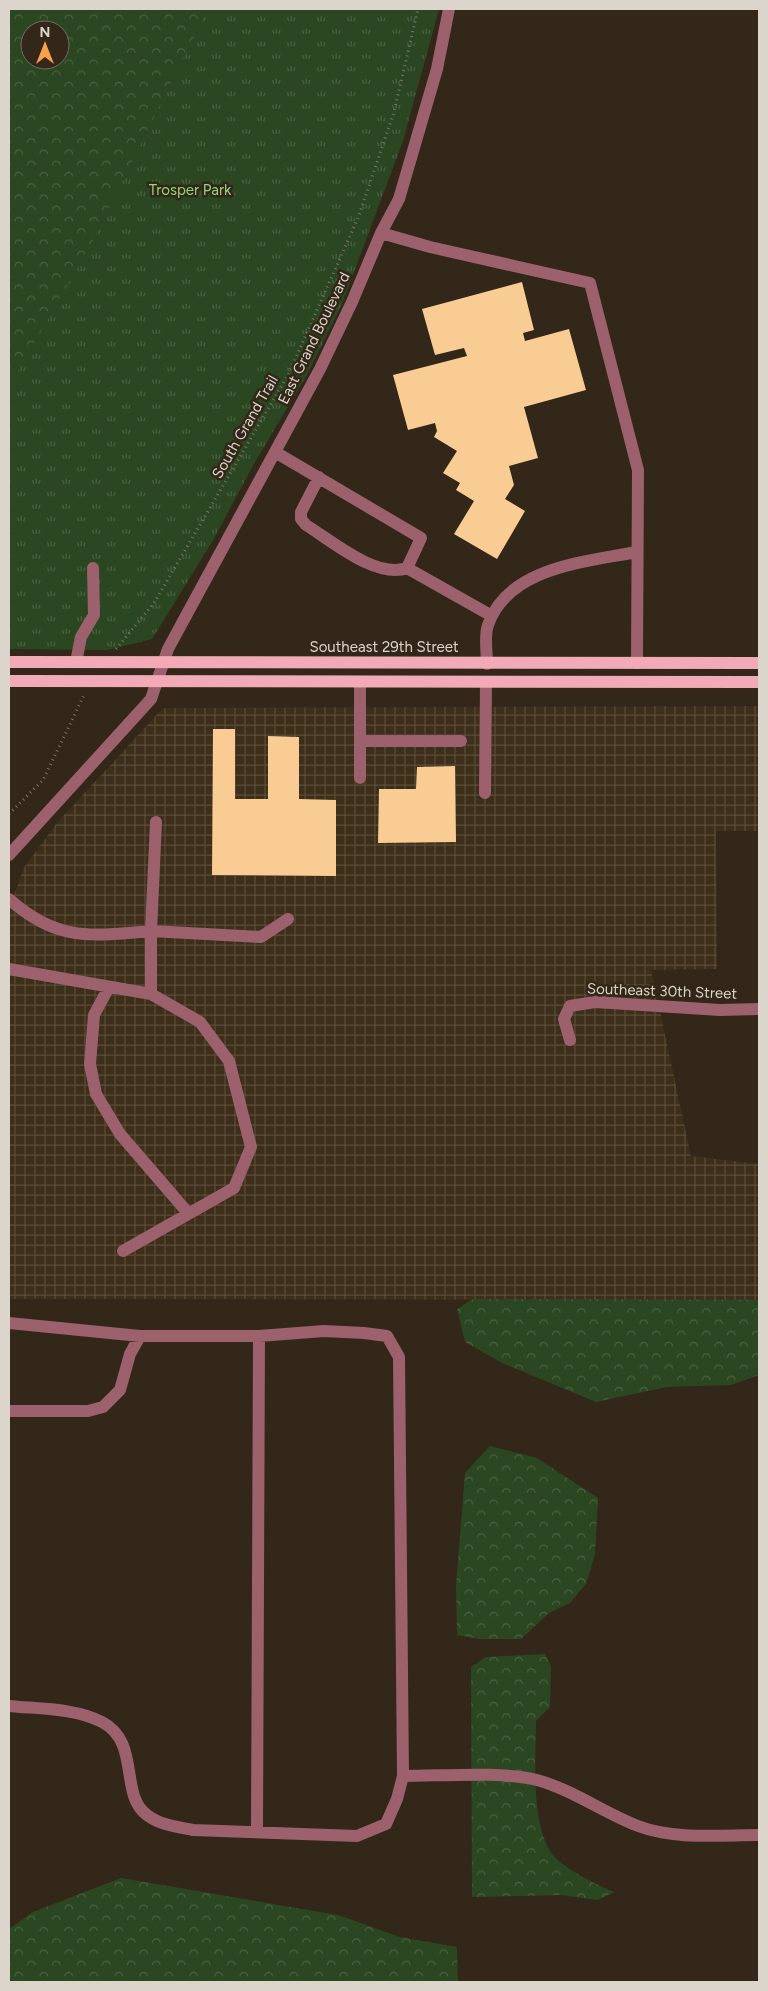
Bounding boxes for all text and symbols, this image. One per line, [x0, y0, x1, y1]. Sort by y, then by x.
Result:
north arrow [20, 20, 70, 70]
text: N [40, 24, 50, 41]
park label: Trosper Park [149, 181, 232, 199]
street label: East Grand Boulevard [274, 269, 354, 407]
street label: South Grand Trail [208, 372, 282, 482]
street label: Southeast 29th Street [309, 638, 459, 656]
street label: Southeast 30th Street [587, 979, 738, 1003]

